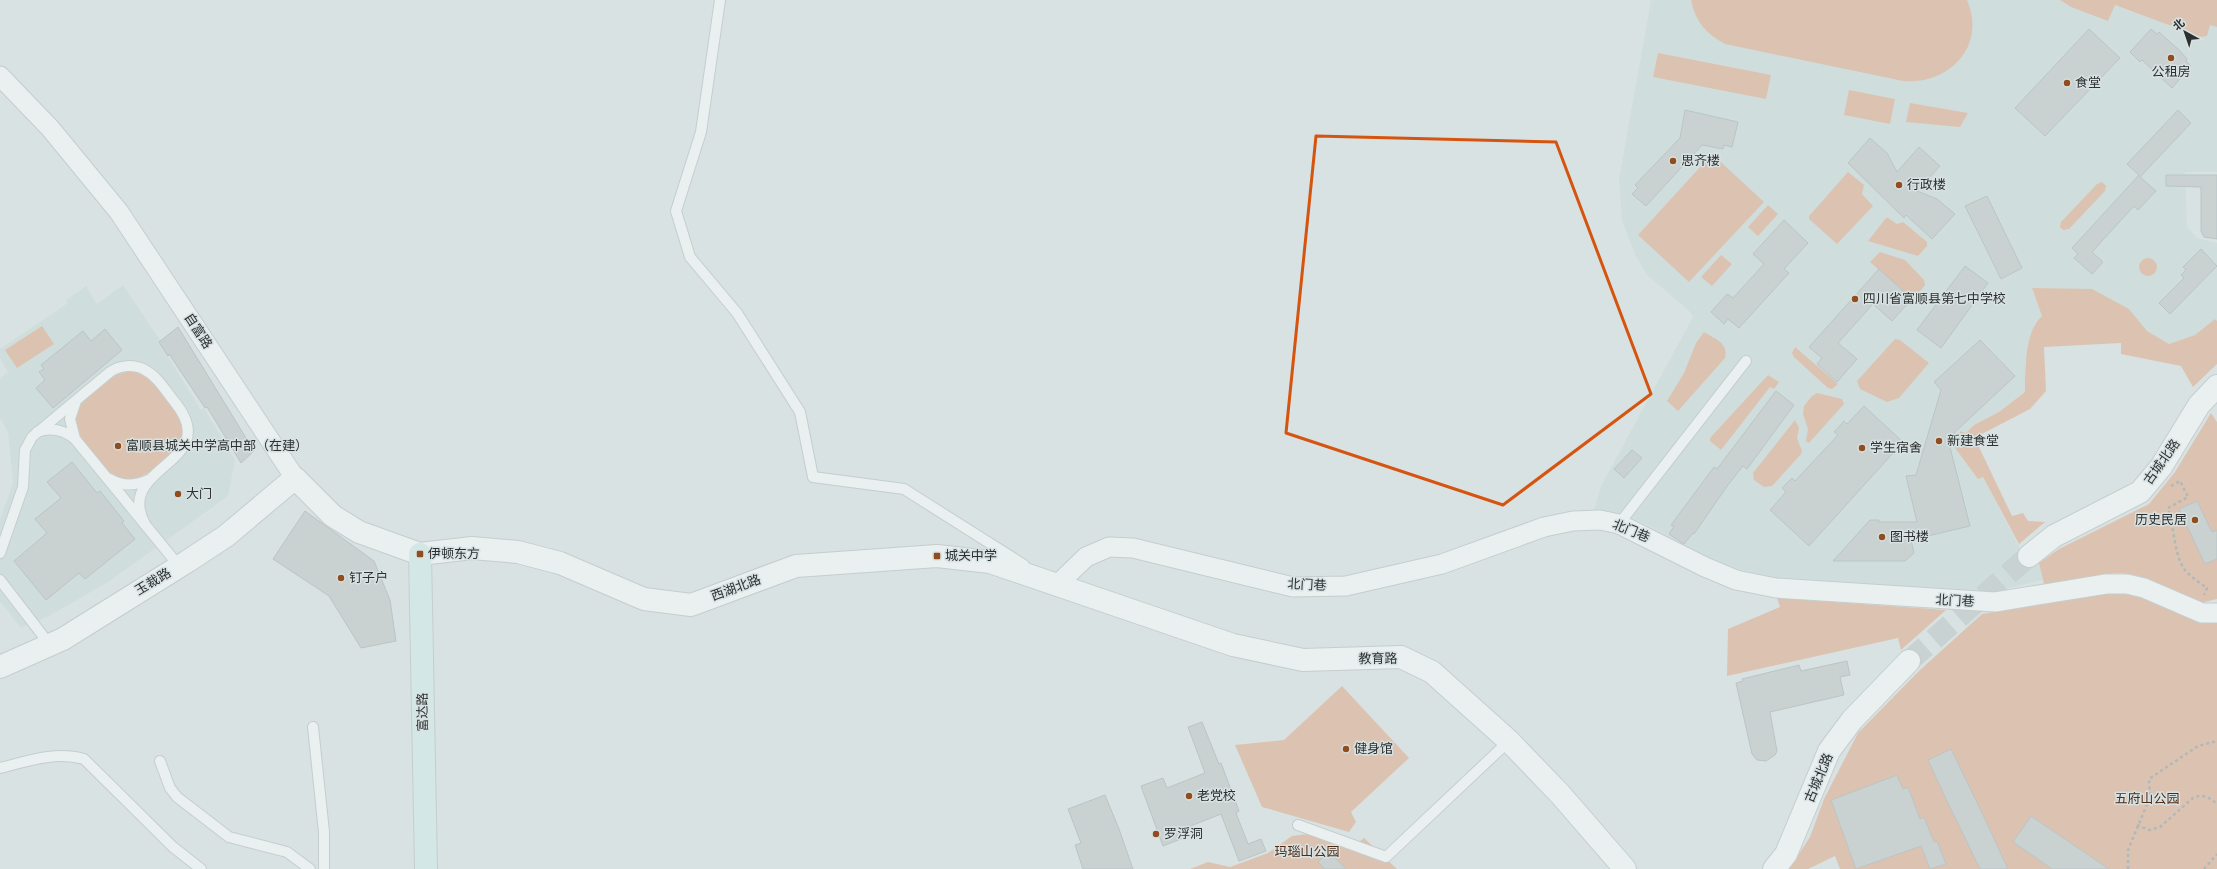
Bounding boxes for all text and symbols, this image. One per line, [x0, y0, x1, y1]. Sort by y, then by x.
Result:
north arrow [2165, 12, 2205, 52]
text: 北 [2171, 16, 2187, 33]
marker: 公租房 [2166, 53, 2176, 63]
place label: 公租房 [2151, 64, 2191, 80]
place label: 食堂 [2075, 75, 2101, 91]
marker: 食堂 [2062, 78, 2072, 88]
place label: 思齐楼 [1681, 153, 1720, 169]
marker: 思齐楼 [1668, 156, 1678, 166]
place label: 行政楼 [1907, 177, 1946, 193]
marker: 行政楼 [1894, 180, 1904, 190]
place label: 四川省富顺县第七中学校 [1863, 291, 2006, 307]
marker: 四川省富顺县第七中学校 [1850, 294, 1860, 304]
street label: 自富路 [181, 310, 215, 352]
place label: 新建食堂 [1947, 433, 1999, 449]
marker: 新建食堂 [1934, 436, 1944, 446]
street label: 古城北路 [2141, 436, 2183, 488]
place label: 富顺县城关中学高中部（在建） [126, 438, 308, 454]
place label: 学生宿舍 [1870, 440, 1922, 456]
marker: 富顺县城关中学高中部（在建） [113, 441, 123, 451]
marker: 学生宿舍 [1857, 443, 1867, 453]
place label: 大门 [186, 486, 212, 502]
marker: 大门 [173, 489, 183, 499]
place label: 历史民居 [2135, 512, 2187, 528]
marker: 历史民居 [2190, 515, 2200, 525]
street label: 北门巷 [1610, 516, 1652, 546]
place label: 图书楼 [1890, 529, 1929, 545]
marker: 图书楼 [1877, 532, 1887, 542]
place label: 伊顿东方 [428, 546, 480, 562]
place label: 城关中学 [945, 548, 997, 564]
marker: 伊顿东方 [415, 549, 425, 559]
marker: 城关中学 [932, 551, 942, 561]
street label: 玉裁路 [132, 565, 174, 599]
place label: 钉子户 [349, 570, 388, 586]
street label: 西湖北路 [709, 572, 763, 604]
marker: 钉子户 [336, 573, 346, 583]
street label: 北门巷 [1287, 576, 1327, 594]
street label: 北门巷 [1935, 592, 1975, 610]
street label: 教育路 [1358, 651, 1398, 667]
street label: 富达路 [415, 692, 431, 732]
place label: 健身馆 [1354, 741, 1393, 757]
marker: 健身馆 [1341, 744, 1351, 754]
street label: 古城北路 [1801, 751, 1837, 805]
place label: 老党校 [1197, 788, 1236, 804]
marker: 老党校 [1184, 791, 1194, 801]
park label: 五府山公园 [2114, 791, 2180, 807]
place label: 罗浮洞 [1164, 826, 1203, 842]
marker: 罗浮洞 [1151, 829, 1161, 839]
park label: 玛瑙山公园 [1274, 844, 1340, 860]

